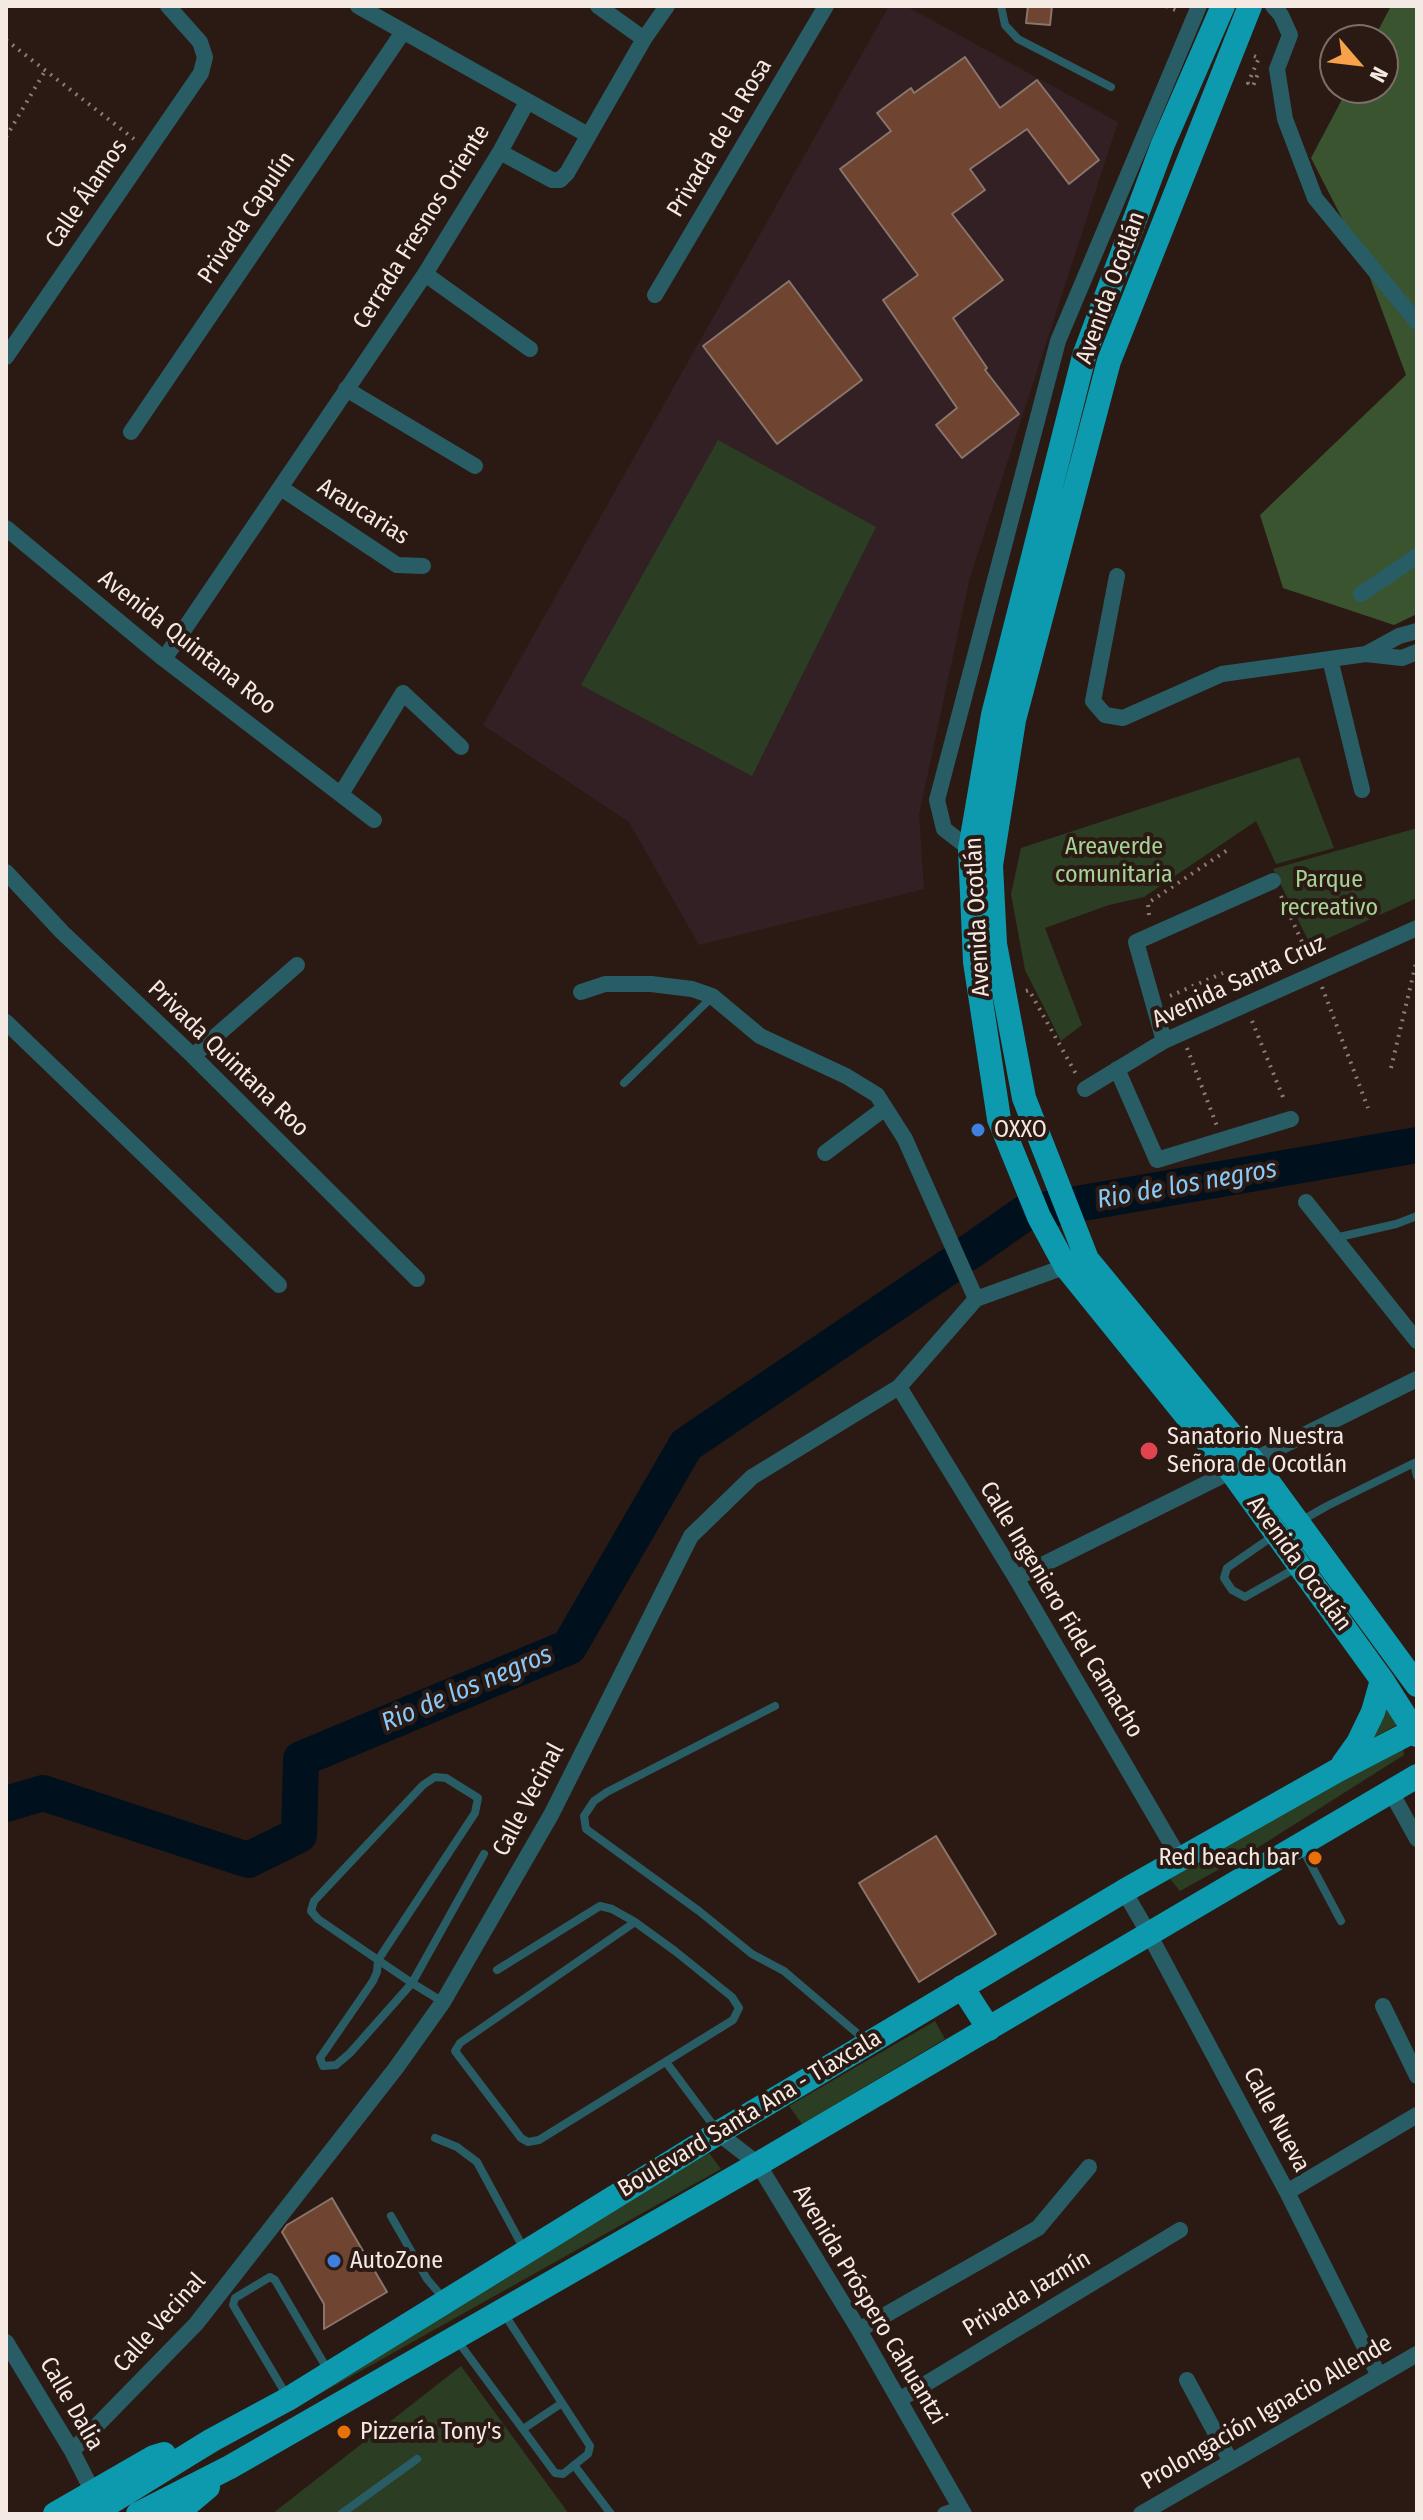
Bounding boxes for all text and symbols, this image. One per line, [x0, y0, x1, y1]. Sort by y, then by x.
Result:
north arrow [1319, 24, 1399, 104]
street label: Privada de la Rosa [661, 53, 779, 223]
text: N [1364, 62, 1394, 87]
street label: Cerrada Fresnos Oriente [347, 119, 497, 335]
street label: Calle Álamos [40, 134, 134, 254]
street label: Privada Capulín [192, 147, 302, 289]
street label: Avenida Ocotlán [1070, 208, 1152, 368]
street label: Araucarias [312, 473, 414, 551]
street label: Avenida Quintana Roo [92, 565, 282, 721]
park label: Areaverde comunitaria [1055, 833, 1173, 889]
street label: Avenida Ocotlán [959, 836, 997, 998]
park label: Parque recreativo [1280, 866, 1378, 922]
street label: Avenida Santa Cruz [1148, 929, 1330, 1035]
street label: Privada Quintana Roo [142, 975, 314, 1143]
place label: OXXO [994, 1116, 1047, 1144]
marker: OXXO [969, 1121, 987, 1139]
water label: Rio de los negros [1095, 1154, 1279, 1216]
place label: Sanatorio Nuestra Señora de Ocotlán [1167, 1423, 1347, 1479]
marker: Sanatorio Nuestra Señora de Ocotlán [1138, 1440, 1160, 1462]
street label: Calle Ingeniero Fidel Camacho [973, 1477, 1149, 1743]
street label: Avenida Ocotlán [1240, 1491, 1358, 1637]
water label: Rio de los negros [377, 1639, 557, 1739]
street label: Calle Vecinal [487, 1739, 571, 1861]
place label: Red beach bar [1159, 1844, 1299, 1872]
marker: Red beach bar [1306, 1849, 1324, 1867]
street label: Boulevard Santa Ana - Tlaxcala [613, 2024, 887, 2204]
street label: Calle Nueva [1236, 2063, 1316, 2177]
street label: Avenida Próspero Cahuantzi [786, 2180, 952, 2430]
street label: Privada Jazmín [958, 2245, 1096, 2343]
place label: AutoZone [350, 2247, 443, 2275]
marker: AutoZone [325, 2252, 343, 2270]
street label: Calle Vecinal [108, 2267, 212, 2379]
street label: Prolongación Ignacio Allende [1137, 2329, 1397, 2497]
street label: Calle Dalia [33, 2352, 109, 2456]
place label: Pizzería Tony's [360, 2418, 502, 2446]
marker: Pizzería Tony's [335, 2423, 353, 2441]

